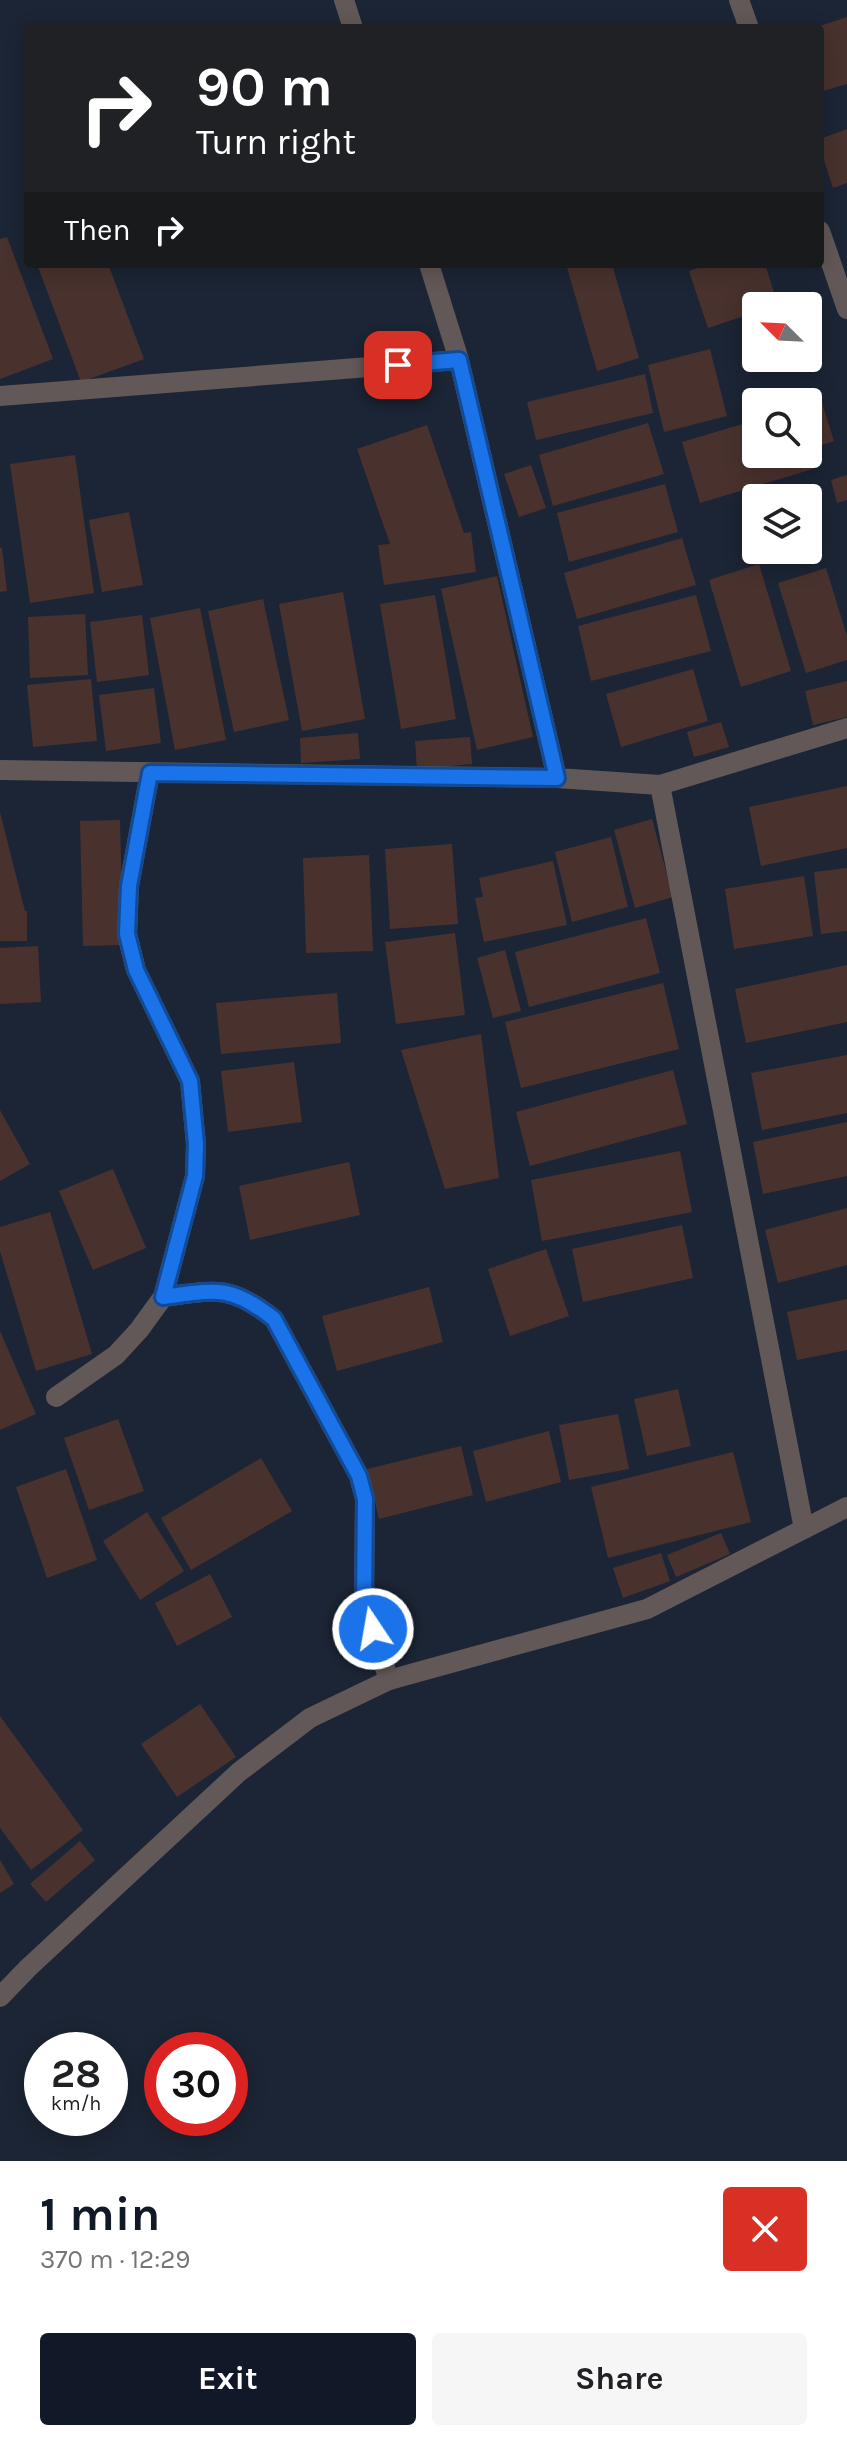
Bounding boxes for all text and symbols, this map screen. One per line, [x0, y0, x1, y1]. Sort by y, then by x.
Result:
text: 90 m [196, 54, 333, 119]
icon: right [64, 56, 168, 160]
text: Turn right [196, 121, 356, 163]
icon: right [147, 208, 191, 252]
text: Then [64, 212, 131, 248]
north arrow [742, 292, 822, 372]
map controls [742, 292, 822, 564]
pin [364, 331, 432, 399]
icon: arrive [376, 343, 420, 387]
button: search [742, 388, 822, 468]
button: layers [742, 484, 822, 564]
position arrow [331, 1587, 415, 1671]
speed limit sign: 30 [144, 2032, 248, 2136]
text: 28 [51, 2050, 101, 2097]
text: km/h [51, 2092, 101, 2115]
text: 1 min [40, 2186, 160, 2242]
button: close [723, 2187, 807, 2271]
text: 370 m · 12:29 [40, 2244, 190, 2275]
button: Exit [40, 2333, 416, 2425]
button: Share [432, 2333, 807, 2425]

